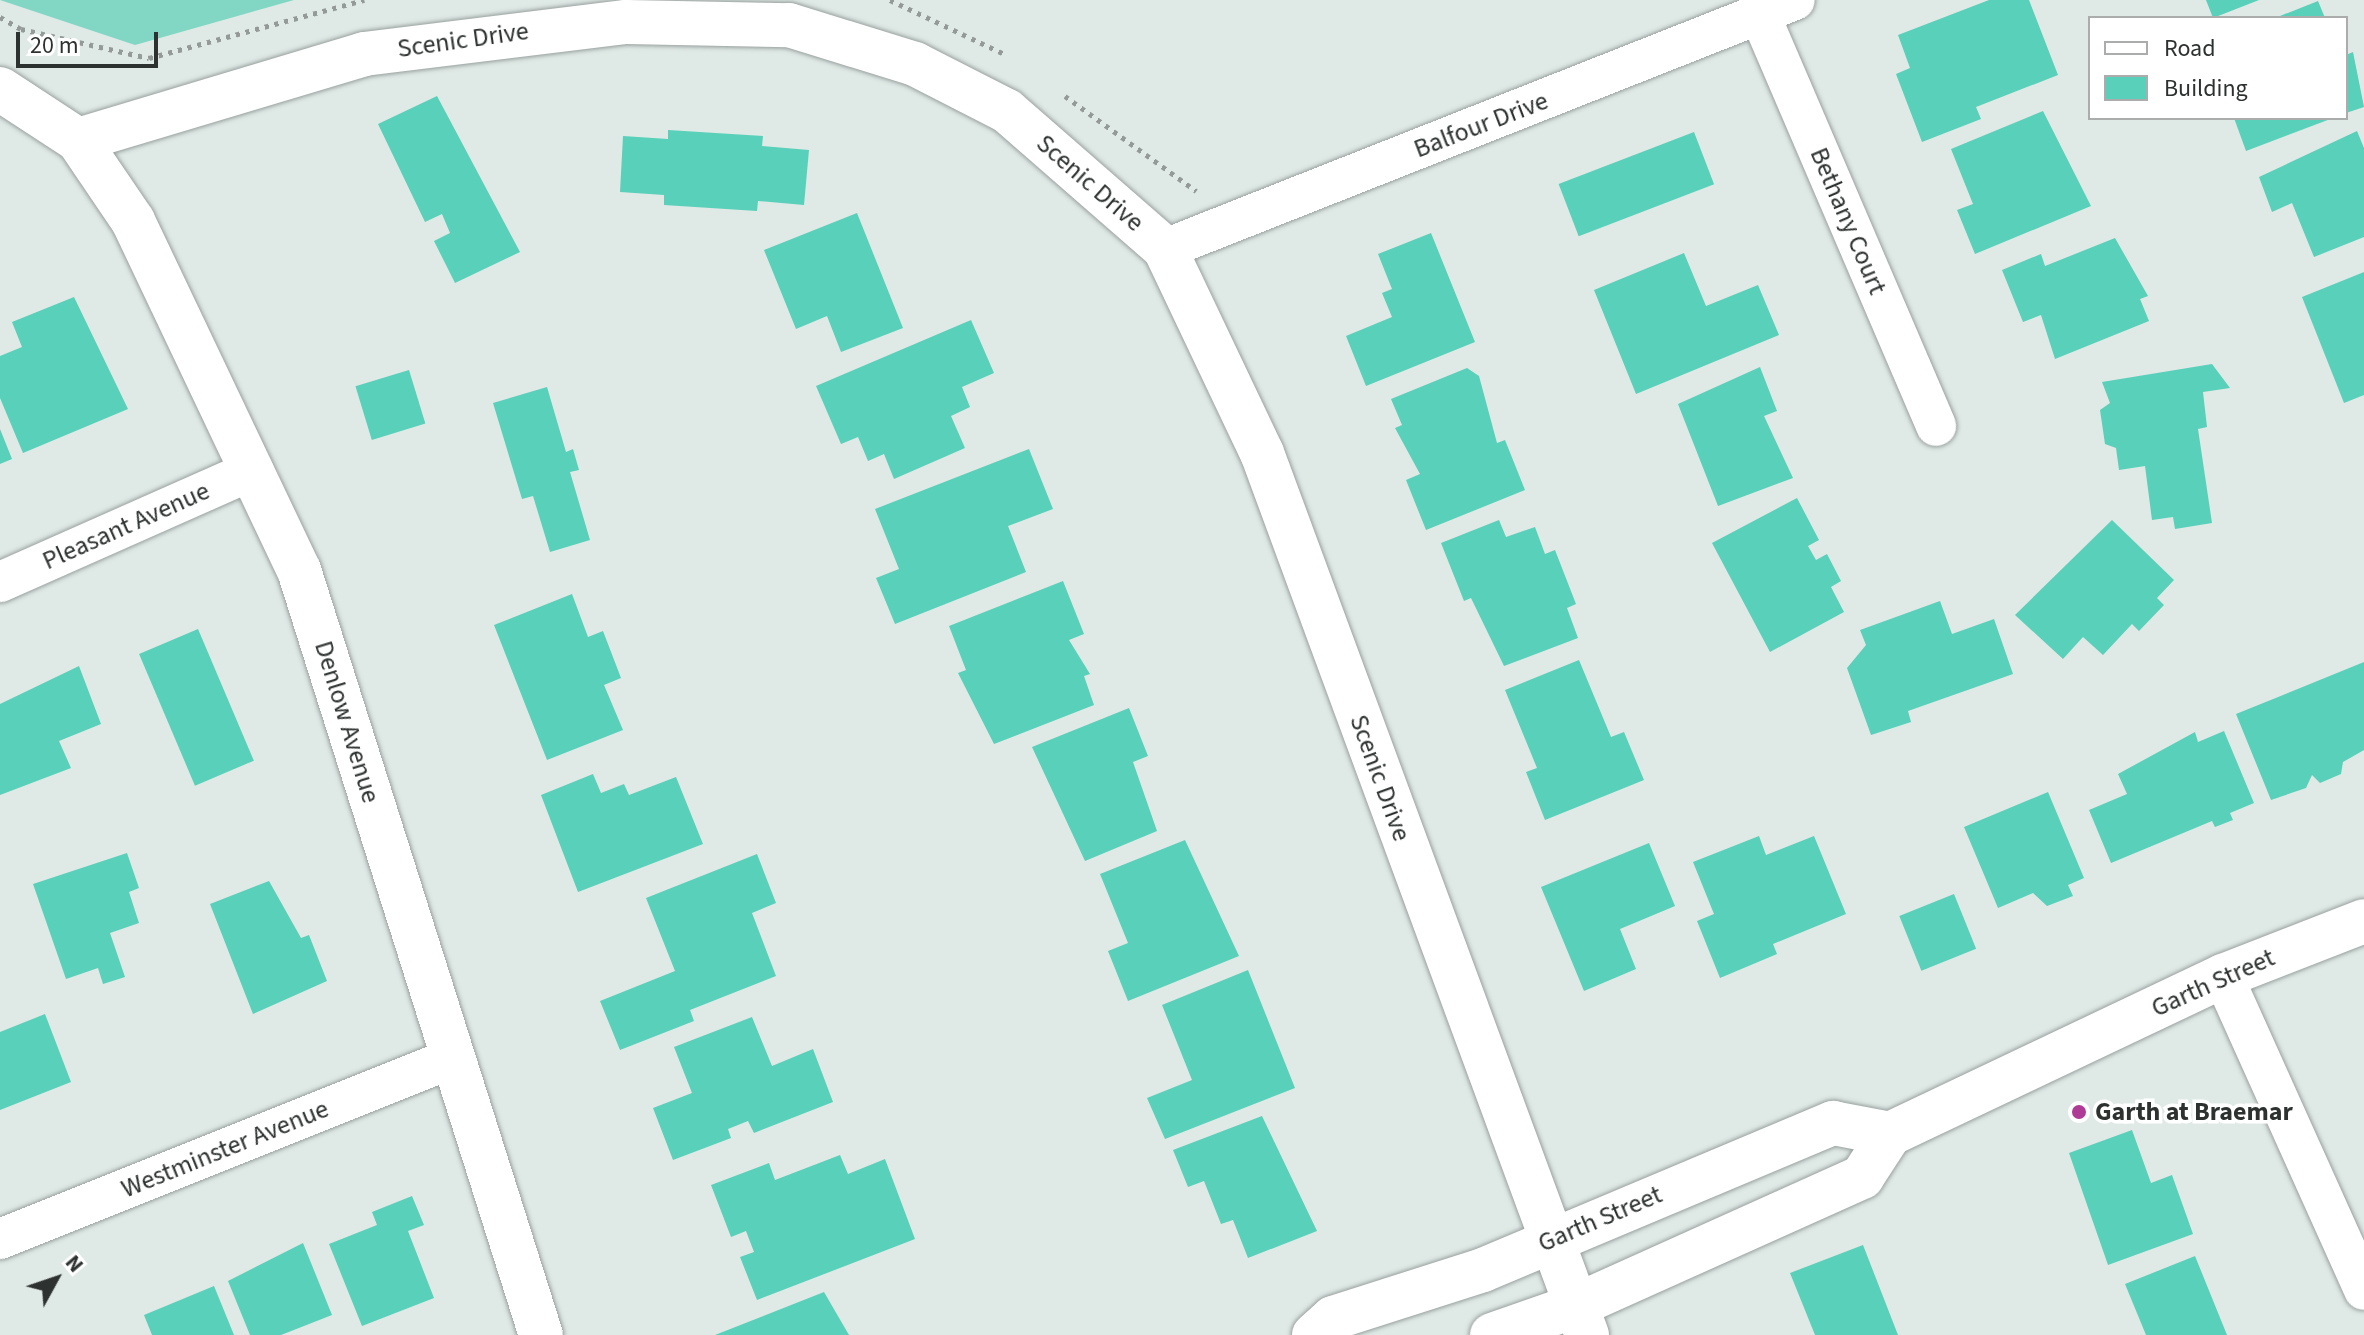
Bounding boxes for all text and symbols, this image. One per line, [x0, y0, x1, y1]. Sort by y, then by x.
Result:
street label: Scenic Drive [395, 15, 531, 65]
scale bar [20, 16, 162, 66]
legend [2088, 16, 2348, 120]
text: 20 m [30, 28, 79, 63]
text: Road [2164, 31, 2216, 66]
text: Building [2164, 71, 2248, 106]
street label: Balfour Drive [1410, 85, 1552, 165]
street label: Scenic Drive [1030, 128, 1150, 238]
street label: Bethany Court [1803, 143, 1893, 299]
street label: Pleasant Avenue [38, 475, 214, 577]
street label: Denlow Avenue [308, 637, 386, 807]
street label: Scenic Drive [1343, 711, 1417, 845]
street label: Garth Street [2147, 942, 2279, 1024]
street label: Westminster Avenue [117, 1093, 333, 1205]
place label: Garth at Braemar [2095, 1096, 2293, 1128]
marker: Garth at Braemar [2070, 1103, 2088, 1121]
street label: Garth Street [1533, 1179, 1667, 1259]
north arrow [16, 1239, 96, 1319]
text: N [57, 1248, 91, 1279]

